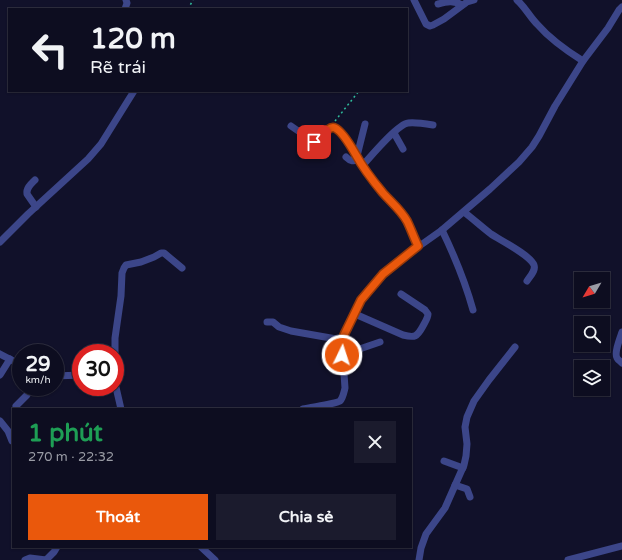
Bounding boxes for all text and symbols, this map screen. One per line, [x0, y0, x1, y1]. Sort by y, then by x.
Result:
text: 120 m [90, 22, 176, 56]
icon: left [24, 24, 76, 76]
text: Rẽ trái [90, 56, 146, 78]
pin [297, 125, 331, 159]
icon: arrive [303, 131, 325, 153]
north arrow [574, 272, 610, 308]
map controls [574, 272, 610, 396]
button: search [574, 316, 610, 352]
position arrow [321, 334, 363, 376]
speed limit sign: 30 [72, 344, 124, 396]
text: 29 [25, 353, 51, 377]
button: layers [574, 360, 610, 396]
text: km/h [25, 374, 51, 386]
text: 1 phút [28, 419, 103, 448]
button: close [354, 421, 396, 463]
text: 270 m · 22:32 [28, 449, 114, 465]
button: Thoát [28, 494, 208, 540]
button: Chia sẻ [216, 494, 396, 540]

